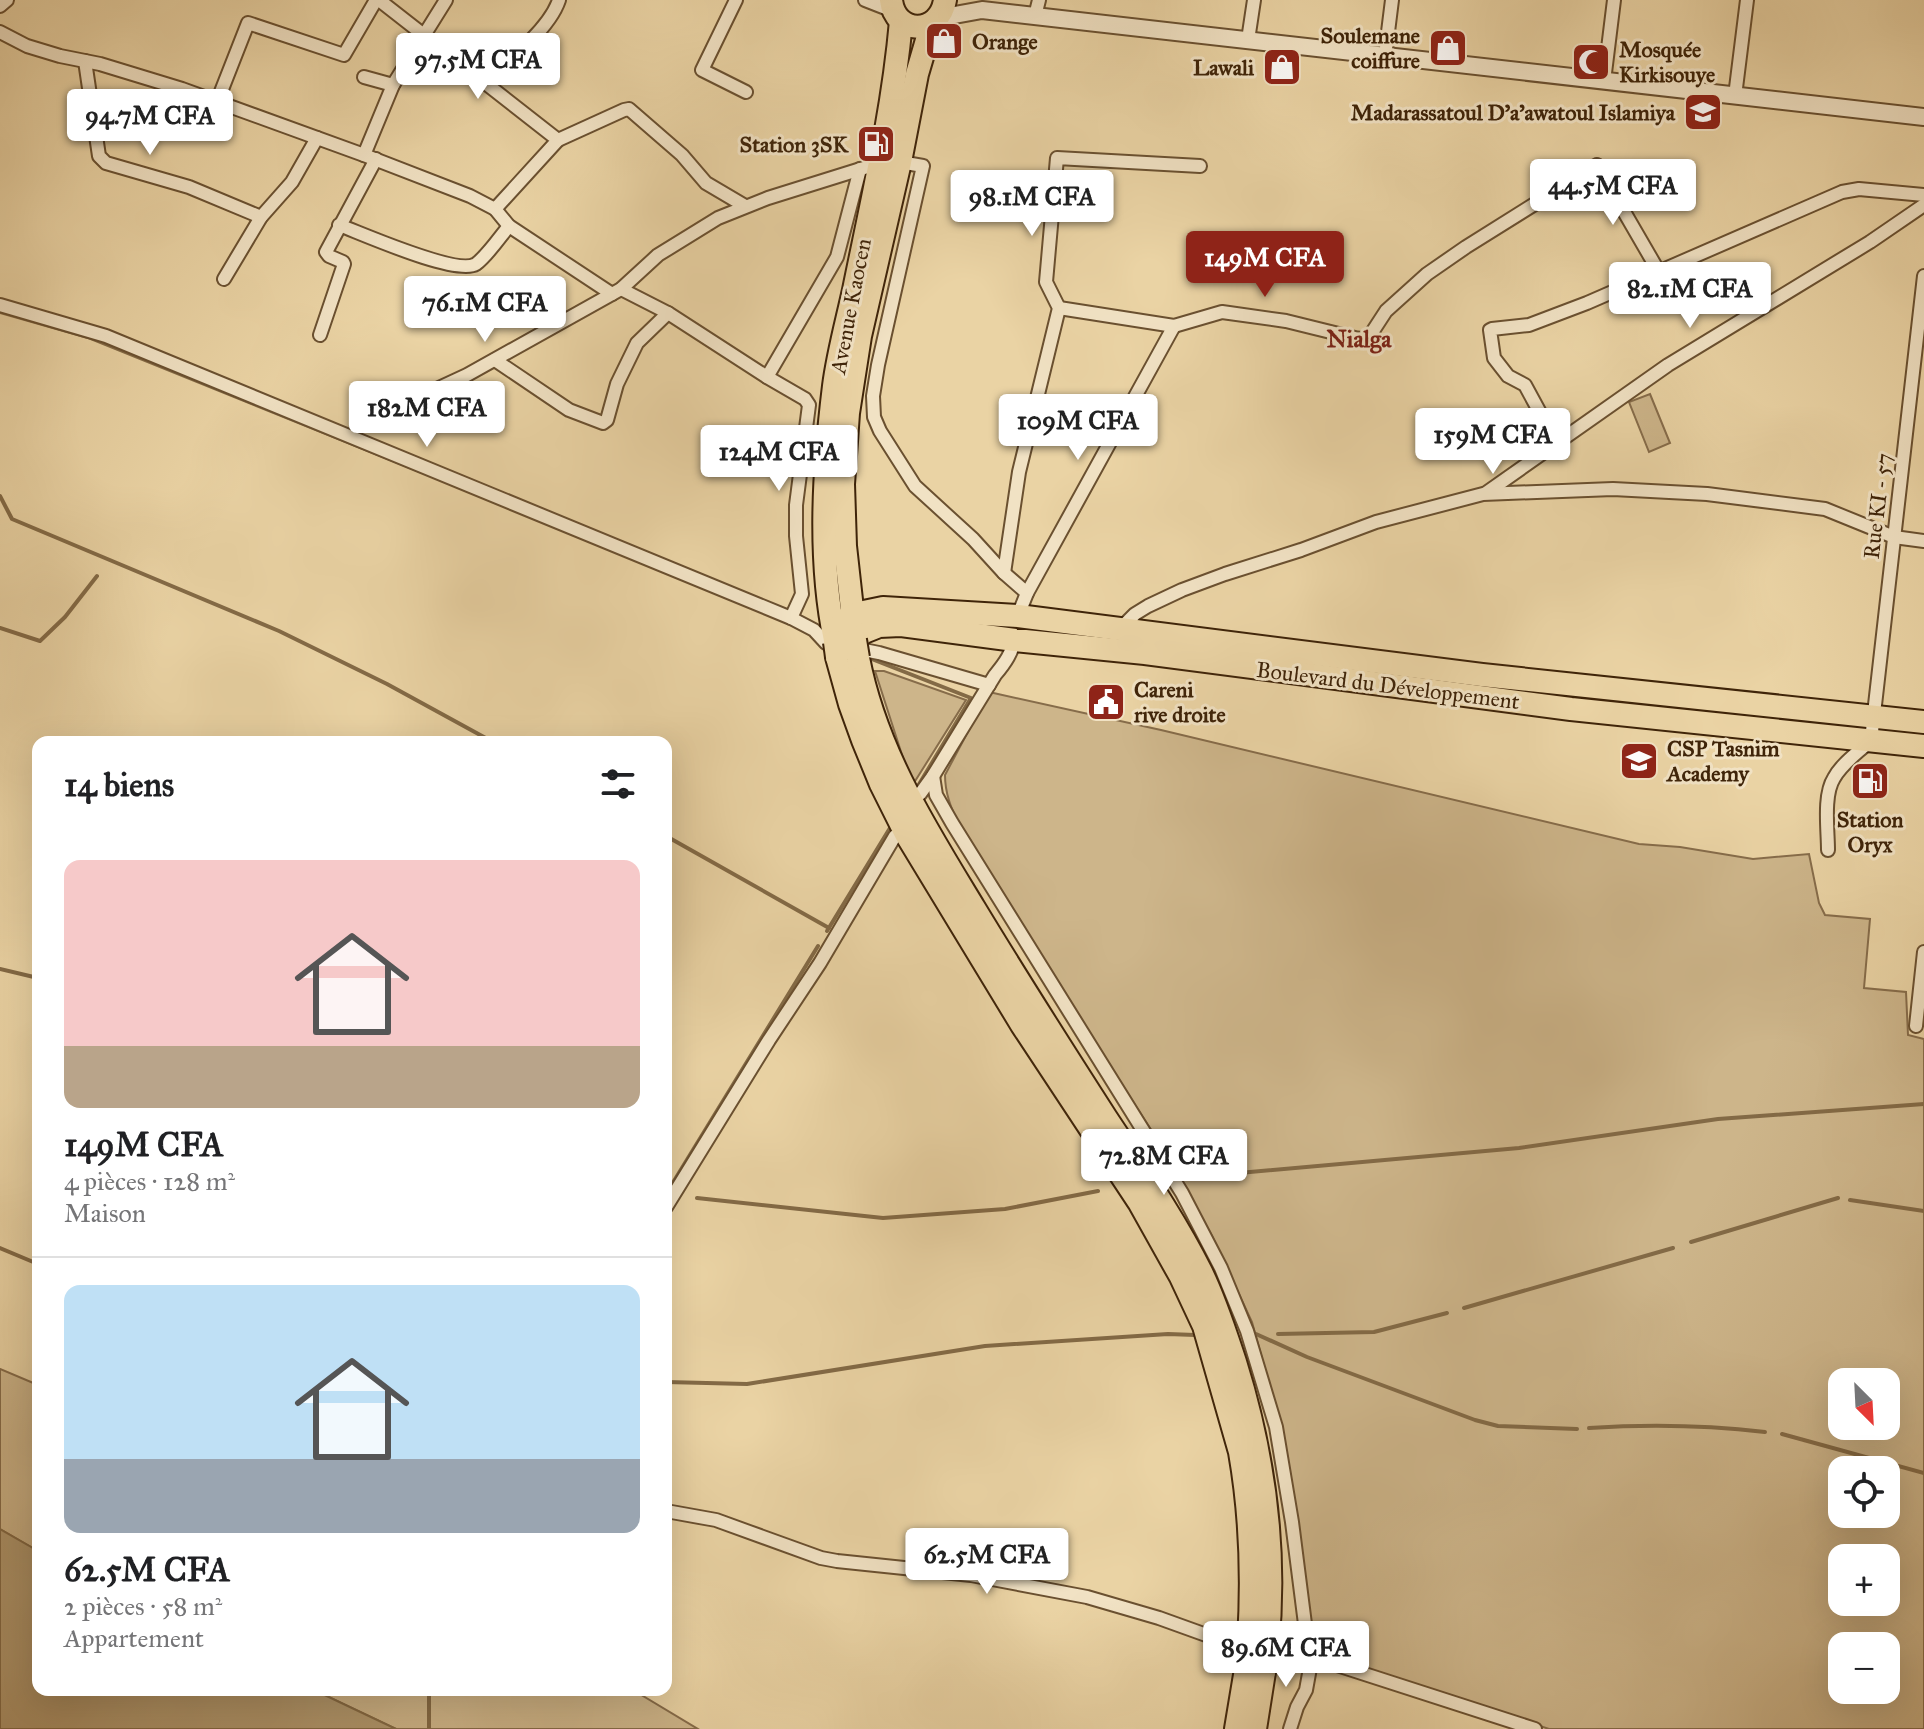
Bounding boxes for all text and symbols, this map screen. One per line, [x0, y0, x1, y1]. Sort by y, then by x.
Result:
shop icon: Orange [923, 20, 965, 62]
place label: Soulemane coiffure [1320, 22, 1420, 74]
shop icon: Soulemane coiffure [1427, 27, 1469, 69]
place label: Orange [972, 28, 1038, 55]
pin: 97.5M CFA [386, 33, 570, 101]
place label: Mosquée Kirkisouye [1619, 36, 1715, 88]
mosque icon: Mosquée Kirkisouye [1570, 41, 1612, 83]
text: 97.5M CFA [414, 43, 542, 75]
shop icon: Lawali [1261, 46, 1303, 88]
place label: Lawali [1193, 54, 1255, 81]
pin: 94.7M CFA [58, 89, 242, 157]
school or university icon: Madarassatoul D'a'awatoul Islamiya [1682, 91, 1724, 133]
text: 94.7M CFA [85, 99, 215, 131]
place label: Madarassatoul D'a'awatoul Islamiya [1351, 99, 1676, 126]
fuel station icon: Station 3SK [855, 123, 897, 165]
place label: Station 3SK [740, 131, 849, 158]
pin: 44.5M CFA [1521, 159, 1705, 227]
text: 44.5M CFA [1548, 169, 1678, 201]
pin: 98.1M CFA [940, 170, 1124, 238]
text: 98.1M CFA [969, 180, 1095, 212]
pin: 149M CFA [1182, 231, 1348, 299]
street label: Avenue Kaocen [824, 236, 877, 377]
text: 149M CFA [1204, 241, 1326, 273]
pin: 82.1M CFA [1598, 262, 1782, 330]
text: 82.1M CFA [1627, 272, 1753, 304]
pin: 76.1M CFA [393, 276, 577, 344]
text: 76.1M CFA [422, 286, 548, 318]
district label: Nialga [1327, 324, 1392, 354]
pin: 182M CFA [344, 381, 510, 449]
text: 182M CFA [367, 391, 487, 423]
pin: 109M CFA [995, 394, 1161, 462]
text: 109M CFA [1017, 404, 1139, 436]
pin: 159M CFA [1410, 408, 1576, 476]
text: 159M CFA [1433, 418, 1553, 450]
pin: 124M CFA [696, 425, 862, 493]
text: 124M CFA [719, 435, 839, 467]
street label: Rue KI - 57 [1858, 452, 1897, 561]
street label: Boulevard du Développement [1255, 656, 1521, 715]
place label: Careni rive droite [1133, 676, 1226, 728]
public building icon: Careni rive droite [1085, 681, 1127, 723]
place label: CSP Tasnim Academy [1665, 735, 1780, 787]
school or university icon: CSP Tasnim Academy [1618, 740, 1660, 782]
fuel station icon: Station Oryx [1849, 760, 1891, 802]
icon: filters [596, 762, 640, 806]
text: 14 biens [64, 764, 174, 805]
place label: Station Oryx [1837, 806, 1903, 858]
icon: home [280, 912, 424, 1056]
text: 149M CFA [64, 1124, 224, 1165]
pin: 72.8M CFA [1072, 1129, 1256, 1197]
text: 72.8M CFA [1099, 1139, 1229, 1171]
text: 4 pièces · 128 m² [64, 1165, 235, 1197]
text: Maison [64, 1197, 146, 1229]
icon: home [280, 1337, 424, 1481]
north arrow [1828, 1368, 1900, 1440]
map controls [1828, 1368, 1900, 1704]
button: locate [1828, 1456, 1900, 1528]
pin: 62.5M CFA [895, 1528, 1079, 1596]
text: 62.5M CFA [923, 1538, 1051, 1570]
button: + [1828, 1544, 1900, 1616]
text: 62.5M CFA [64, 1549, 230, 1590]
text: 2 pièces · 58 m² [64, 1590, 222, 1622]
pin: 89.6M CFA [1194, 1621, 1378, 1689]
text: Appartement [64, 1622, 204, 1654]
text: 89.6M CFA [1221, 1631, 1351, 1663]
button: − [1828, 1632, 1900, 1704]

